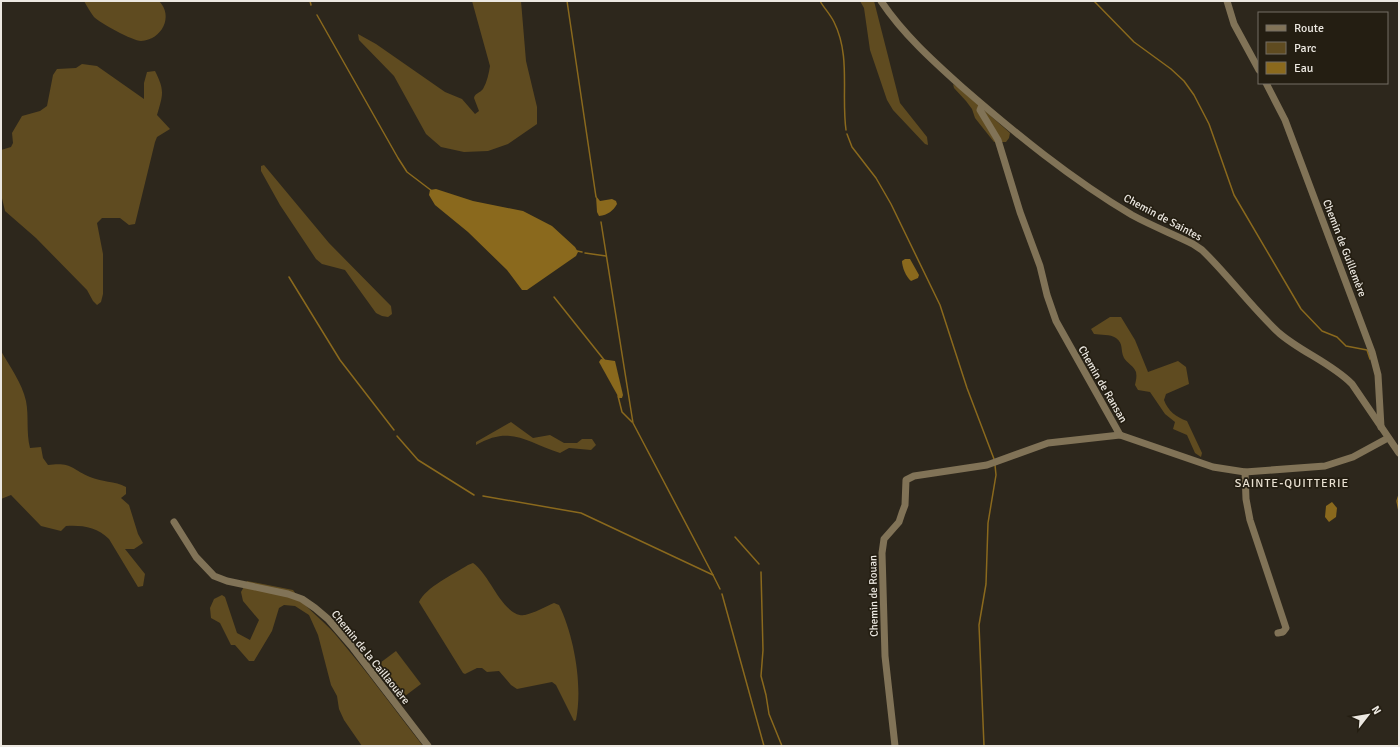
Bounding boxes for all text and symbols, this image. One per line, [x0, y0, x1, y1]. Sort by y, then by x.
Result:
legend [1258, 12, 1388, 84]
text: Route [1294, 21, 1324, 36]
text: Parc [1294, 41, 1317, 56]
text: Eau [1294, 61, 1313, 76]
street label: Chemin de Saintes [1121, 191, 1204, 244]
street label: Chemin de Guillemère [1320, 198, 1369, 299]
street label: Chemin de Ransan [1075, 344, 1130, 425]
district label: SAINTE-QUITTERIE [1235, 476, 1349, 491]
street label: Chemin de Rouan [866, 555, 881, 637]
street label: Chemin de la Caillaouère [329, 608, 412, 707]
north arrow [1348, 695, 1388, 735]
text: N [1369, 703, 1384, 717]

